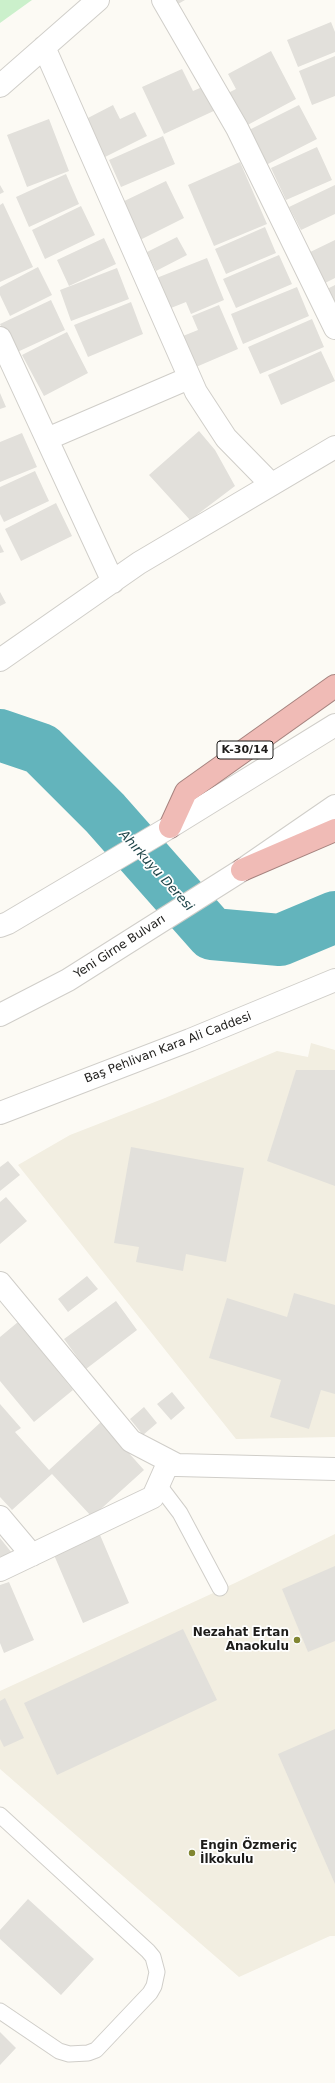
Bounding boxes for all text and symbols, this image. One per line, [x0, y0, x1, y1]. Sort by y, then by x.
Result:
road number: K-30/14 [217, 741, 273, 759]
water label: Ahırkuyu Deresi [116, 827, 196, 915]
street label: Yeni Girne Bulvarı [72, 912, 168, 982]
street label: Baş Pehlivan Kara Ali Caddesi [82, 1009, 254, 1087]
place label: Nezahat Ertan Anaokulu [193, 1626, 289, 1654]
marker: Nezahat Ertan Anaokulu [292, 1635, 302, 1645]
place label: Engin Özmeriç İlkokulu [200, 1839, 297, 1867]
marker: Engin Özmeriç İlkokulu [187, 1848, 197, 1858]

